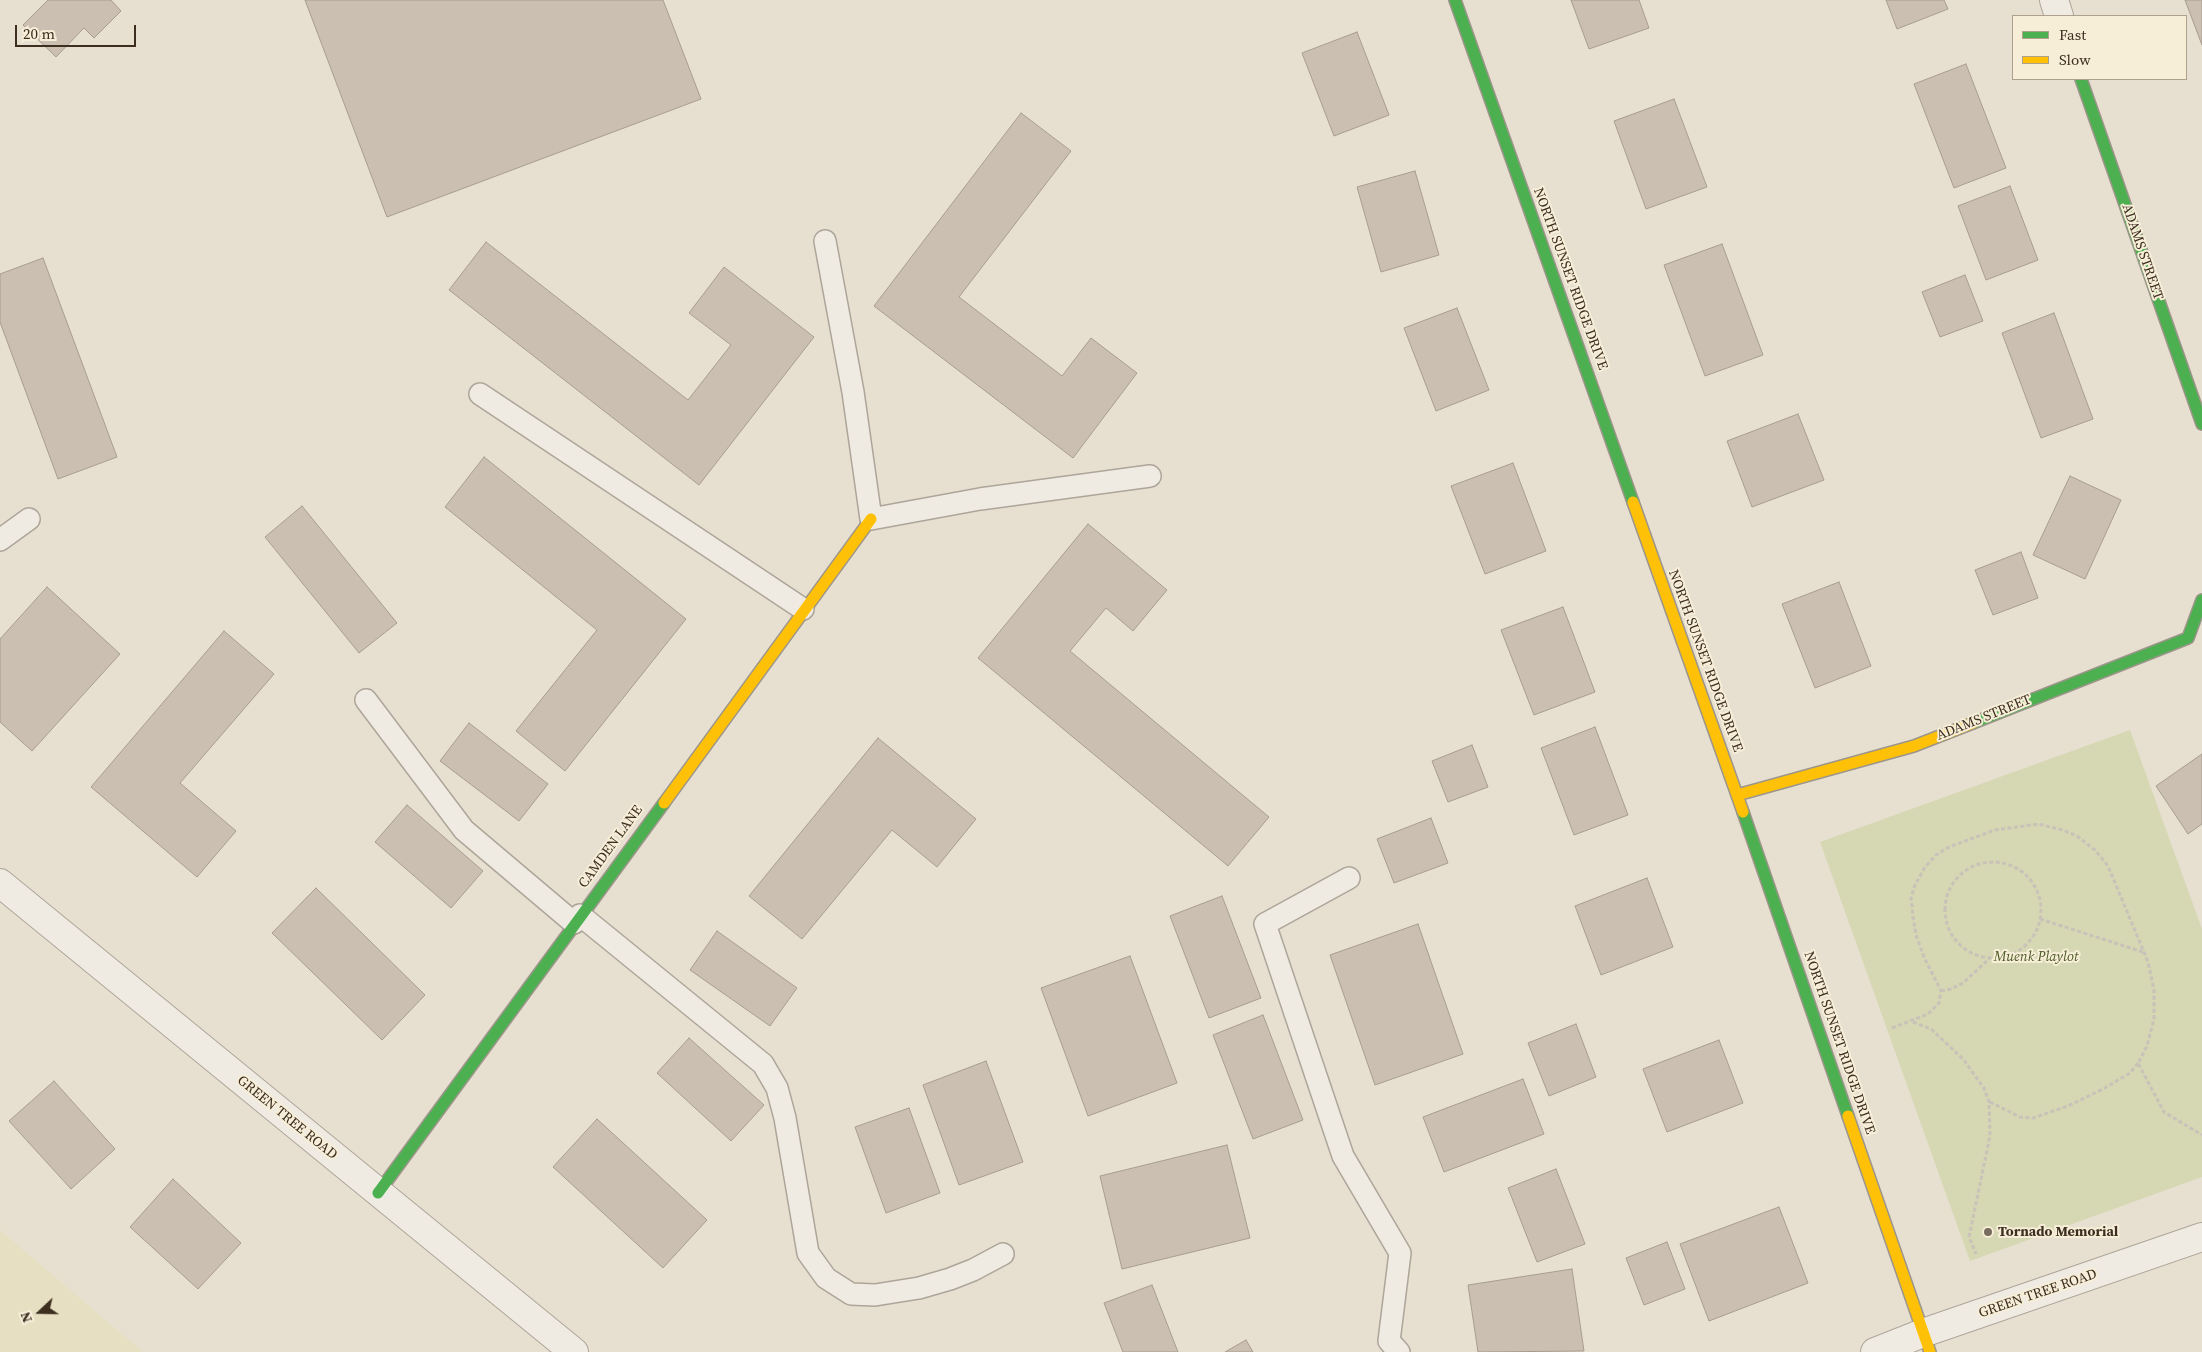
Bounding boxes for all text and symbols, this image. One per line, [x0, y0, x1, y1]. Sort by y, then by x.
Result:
scale bar [18, 15, 139, 47]
legend [2012, 15, 2187, 80]
text: 20 m [23, 23, 55, 44]
text: Fast [2059, 24, 2086, 45]
text: Slow [2059, 49, 2091, 70]
street label: NORTH SUNSET RIDGE DRIVE [1529, 186, 1611, 372]
street label: ADAMS STREET [2118, 202, 2166, 302]
street label: NORTH SUNSET RIDGE DRIVE [1664, 568, 1746, 754]
street label: ADAMS STREET [1934, 691, 2034, 745]
street label: CAMDEN LANE [575, 802, 647, 892]
street label: NORTH SUNSET RIDGE DRIVE [1800, 949, 1878, 1137]
park label: Muenk Playlot [1994, 949, 2078, 965]
street label: GREEN TREE ROAD [234, 1072, 340, 1164]
place label: Tornado Memorial [1998, 1224, 2118, 1240]
marker: Tornado Memorial [1982, 1226, 1994, 1238]
street label: GREEN TREE ROAD [1977, 1266, 2099, 1322]
north arrow [15, 1287, 65, 1337]
text: N [15, 1309, 37, 1326]

